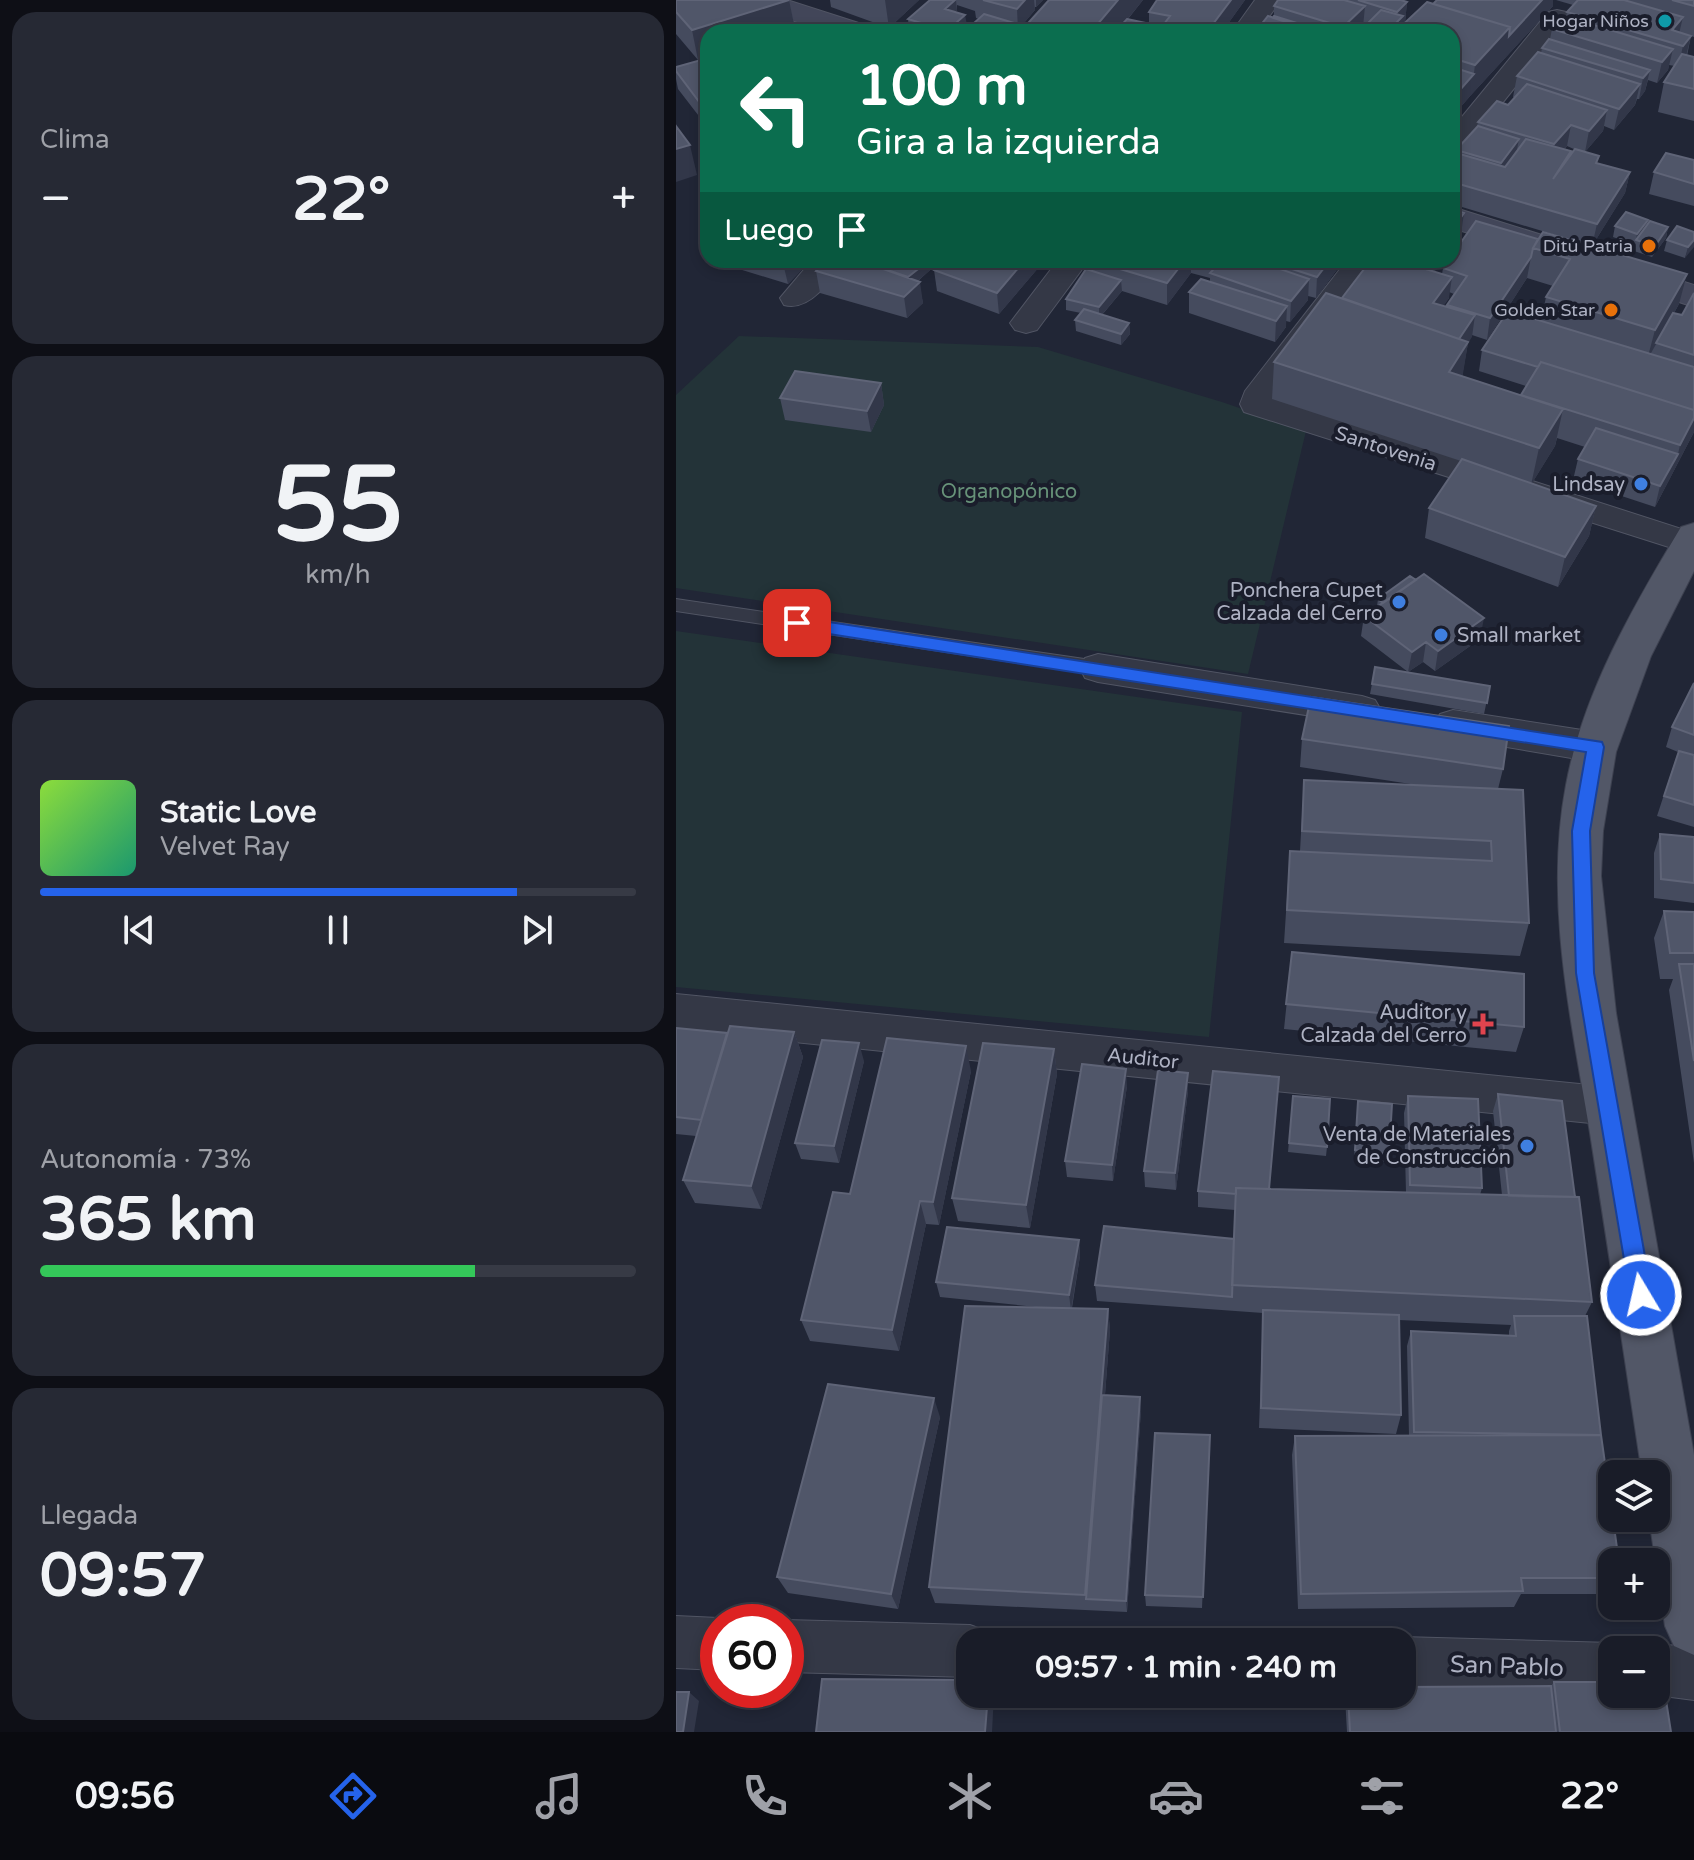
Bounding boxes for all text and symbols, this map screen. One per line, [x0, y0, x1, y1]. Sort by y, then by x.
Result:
place label: Hogar Niños [1542, 10, 1649, 32]
marker: Hogar Niños [1656, 12, 1674, 30]
text: 100 m [856, 53, 1027, 120]
icon: left [724, 56, 828, 160]
text: Gira a la izquierda [856, 121, 1161, 164]
text: Clima [40, 124, 110, 155]
text: 22° [292, 164, 390, 236]
text: − [40, 173, 71, 226]
text: + [611, 173, 636, 226]
icon: arrive [830, 208, 874, 252]
text: Luego [724, 212, 814, 249]
place label: Ditú Patria [1543, 235, 1633, 257]
marker: Ditú Patria [1640, 237, 1658, 255]
place label: Golden Star [1494, 299, 1595, 321]
marker: Golden Star [1602, 301, 1620, 319]
street label: Santovenia [1332, 421, 1439, 477]
text: 55 [273, 444, 403, 569]
place label: Lindsay [1552, 473, 1625, 497]
marker: Lindsay [1632, 475, 1650, 493]
park label: Organopónico [941, 480, 1077, 504]
text: km/h [305, 559, 371, 590]
place label: Ponchera Cupet Calzada del Cerro [1216, 579, 1383, 626]
pin [763, 589, 831, 657]
marker: Ponchera Cupet Calzada del Cerro [1390, 593, 1408, 611]
icon: arrive [775, 601, 819, 645]
place label: Small market [1457, 624, 1581, 648]
marker: Small market [1432, 626, 1450, 644]
text: Static Love [160, 794, 316, 831]
text: Velvet Ray [160, 831, 290, 862]
icon: previous [117, 908, 161, 952]
icon: pause [316, 908, 360, 952]
icon: next [515, 908, 559, 952]
place label: Auditor y Calzada del Cerro [1300, 1001, 1467, 1048]
marker: Auditor y Calzada del Cerro [1474, 1015, 1492, 1033]
street label: Auditor [1106, 1043, 1180, 1075]
place label: Venta de Materiales de Construcción [1323, 1123, 1511, 1170]
marker: Venta de Materiales de Construcción [1518, 1137, 1536, 1155]
text: Autonomía · 73% [40, 1144, 251, 1175]
text: 365 km [40, 1184, 256, 1256]
position arrow [1599, 1253, 1683, 1337]
map controls [1598, 1460, 1670, 1708]
button: layers [1598, 1460, 1670, 1532]
text: Llegada [40, 1500, 138, 1531]
text: 09:57 [40, 1540, 206, 1612]
button: + [1598, 1548, 1670, 1620]
speed limit sign: 60 [700, 1604, 804, 1708]
button: − [1598, 1636, 1670, 1708]
text: 09:57 · 1 min · 240 m [1035, 1649, 1337, 1686]
street label: San Pablo [1450, 1650, 1564, 1683]
icon: directions [325, 1768, 381, 1824]
icon: music [531, 1768, 587, 1824]
icon: phone [737, 1768, 793, 1824]
icon: climate [942, 1768, 998, 1824]
icon: car [1148, 1768, 1204, 1824]
icon: filters [1354, 1768, 1410, 1824]
text: 09:56 [75, 1775, 175, 1818]
text: 22° [1560, 1775, 1619, 1818]

